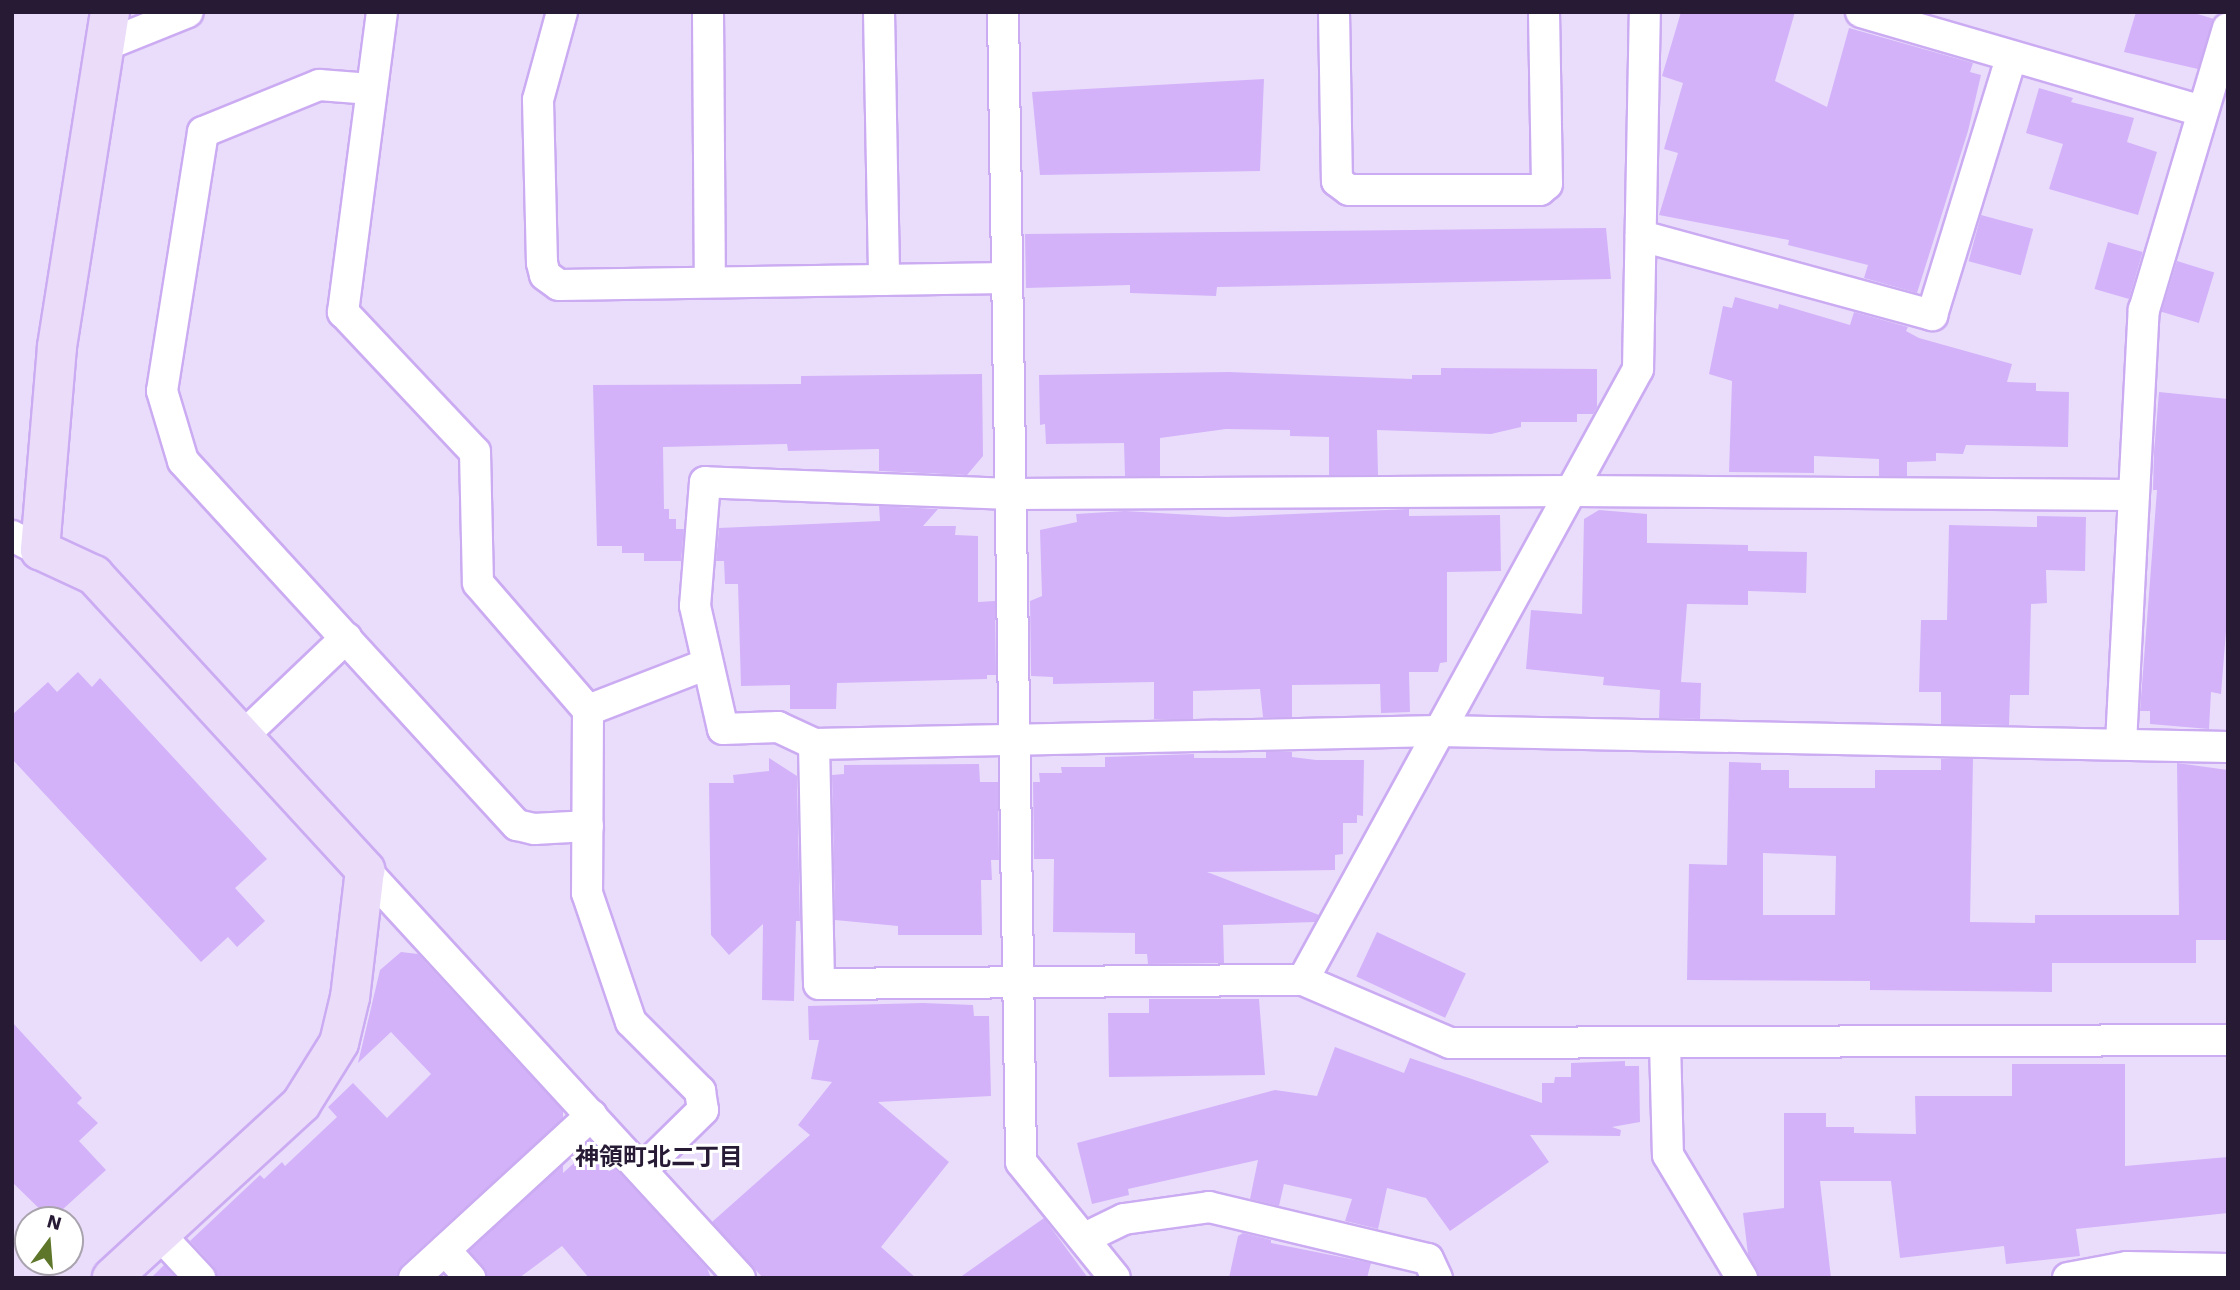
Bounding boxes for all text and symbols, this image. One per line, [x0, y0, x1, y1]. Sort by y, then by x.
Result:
district label: 神領町北二丁目 [575, 1144, 743, 1172]
north arrow [14, 1206, 84, 1276]
text: N [44, 1209, 64, 1235]

